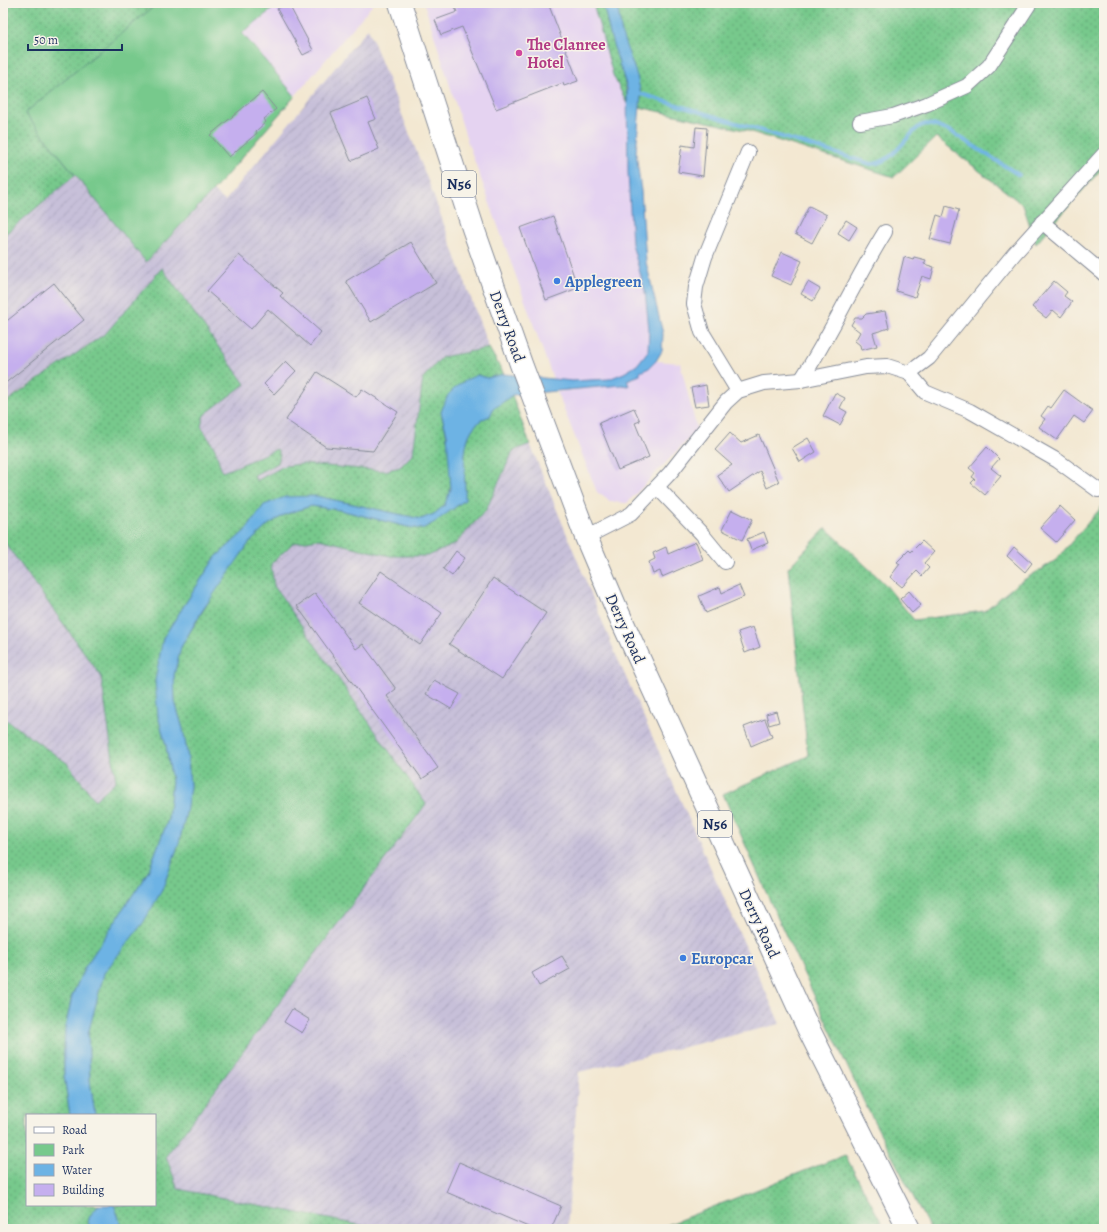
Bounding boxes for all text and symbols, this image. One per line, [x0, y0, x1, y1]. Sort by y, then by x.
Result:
scale bar [28, 26, 122, 52]
text: 50 m [34, 32, 58, 48]
place label: The Clanree Hotel [527, 34, 606, 74]
marker: The Clanree Hotel [514, 48, 524, 58]
road number: N56 [442, 171, 476, 197]
place label: Applegreen [564, 271, 642, 293]
marker: Applegreen [552, 276, 562, 286]
street label: Derry Road [484, 288, 530, 366]
street label: Derry Road [600, 590, 650, 667]
road number: N56 [698, 811, 732, 837]
street label: Derry Road [733, 885, 785, 962]
place label: Europcar [691, 948, 754, 970]
marker: Europcar [678, 953, 688, 963]
legend [26, 1114, 156, 1206]
text: Road [62, 1122, 88, 1138]
text: Park [62, 1142, 85, 1158]
text: Water [61, 1162, 92, 1178]
text: Building [62, 1182, 104, 1198]

